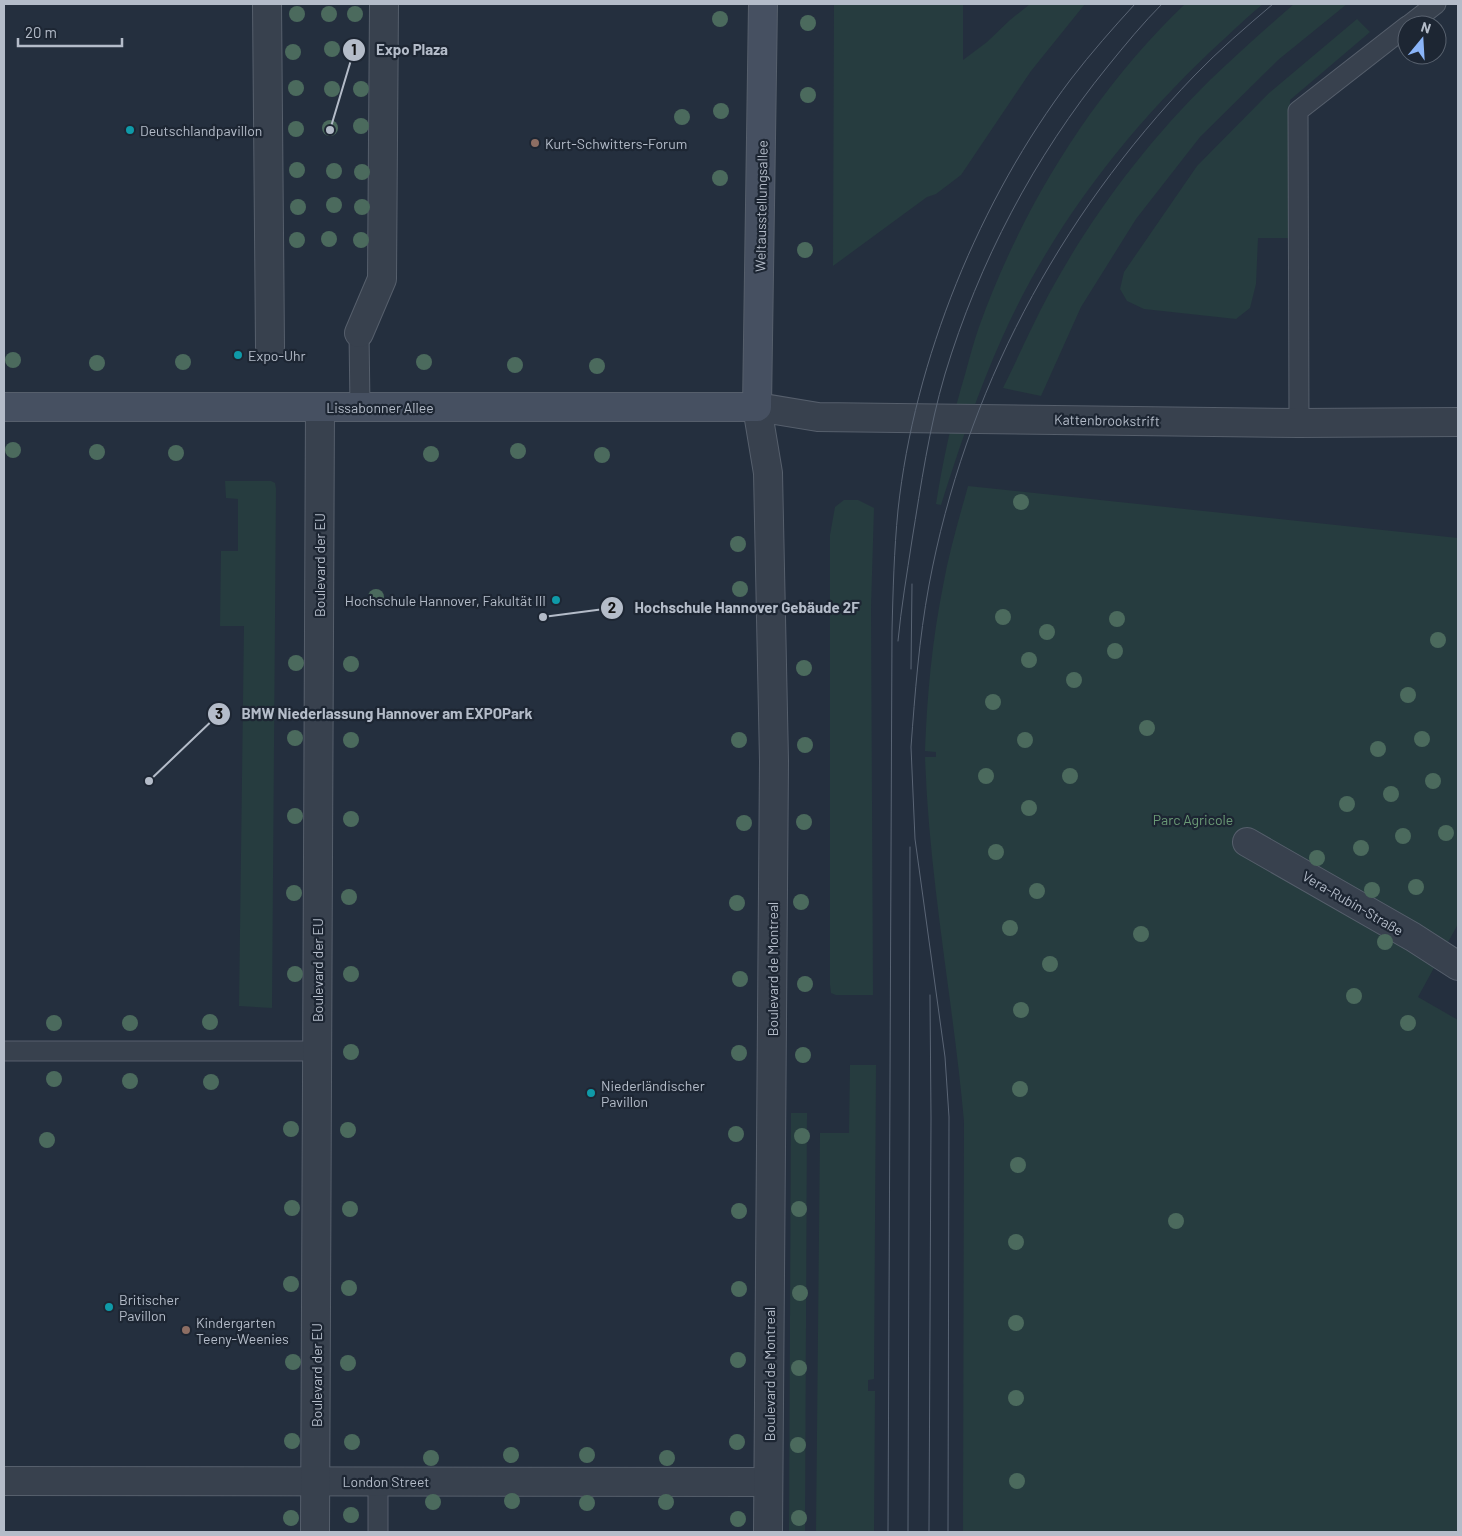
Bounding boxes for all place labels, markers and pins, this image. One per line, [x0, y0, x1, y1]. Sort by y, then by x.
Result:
callout: Expo Plaza [341, 35, 458, 65]
place label: Deutschlandpavillon [140, 122, 262, 139]
marker: Deutschlandpavillon [124, 124, 136, 136]
place label: Kurt-Schwitters-Forum [545, 135, 687, 152]
marker: Kurt-Schwitters-Forum [529, 137, 541, 149]
place label: Expo-Uhr [248, 347, 306, 364]
marker: Expo-Uhr [232, 349, 244, 361]
place label: Hochschule Hannover, Fakultät III [345, 592, 546, 609]
callout: Hochschule Hannover Gebäude 2F [599, 593, 869, 623]
marker: Hochschule Hannover, Fakultät III [550, 594, 562, 606]
callout: BMW Niederlassung Hannover am EXPOPark [207, 699, 543, 729]
place label: Niederländischer Pavillon [601, 1077, 705, 1110]
marker: Niederländischer Pavillon [585, 1087, 597, 1099]
place label: Britischer Pavillon [119, 1291, 179, 1324]
marker: Britischer Pavillon [103, 1301, 115, 1313]
place label: Kindergarten Teeny-Weenies [196, 1314, 289, 1347]
marker: Kindergarten Teeny-Weenies [180, 1324, 192, 1336]

